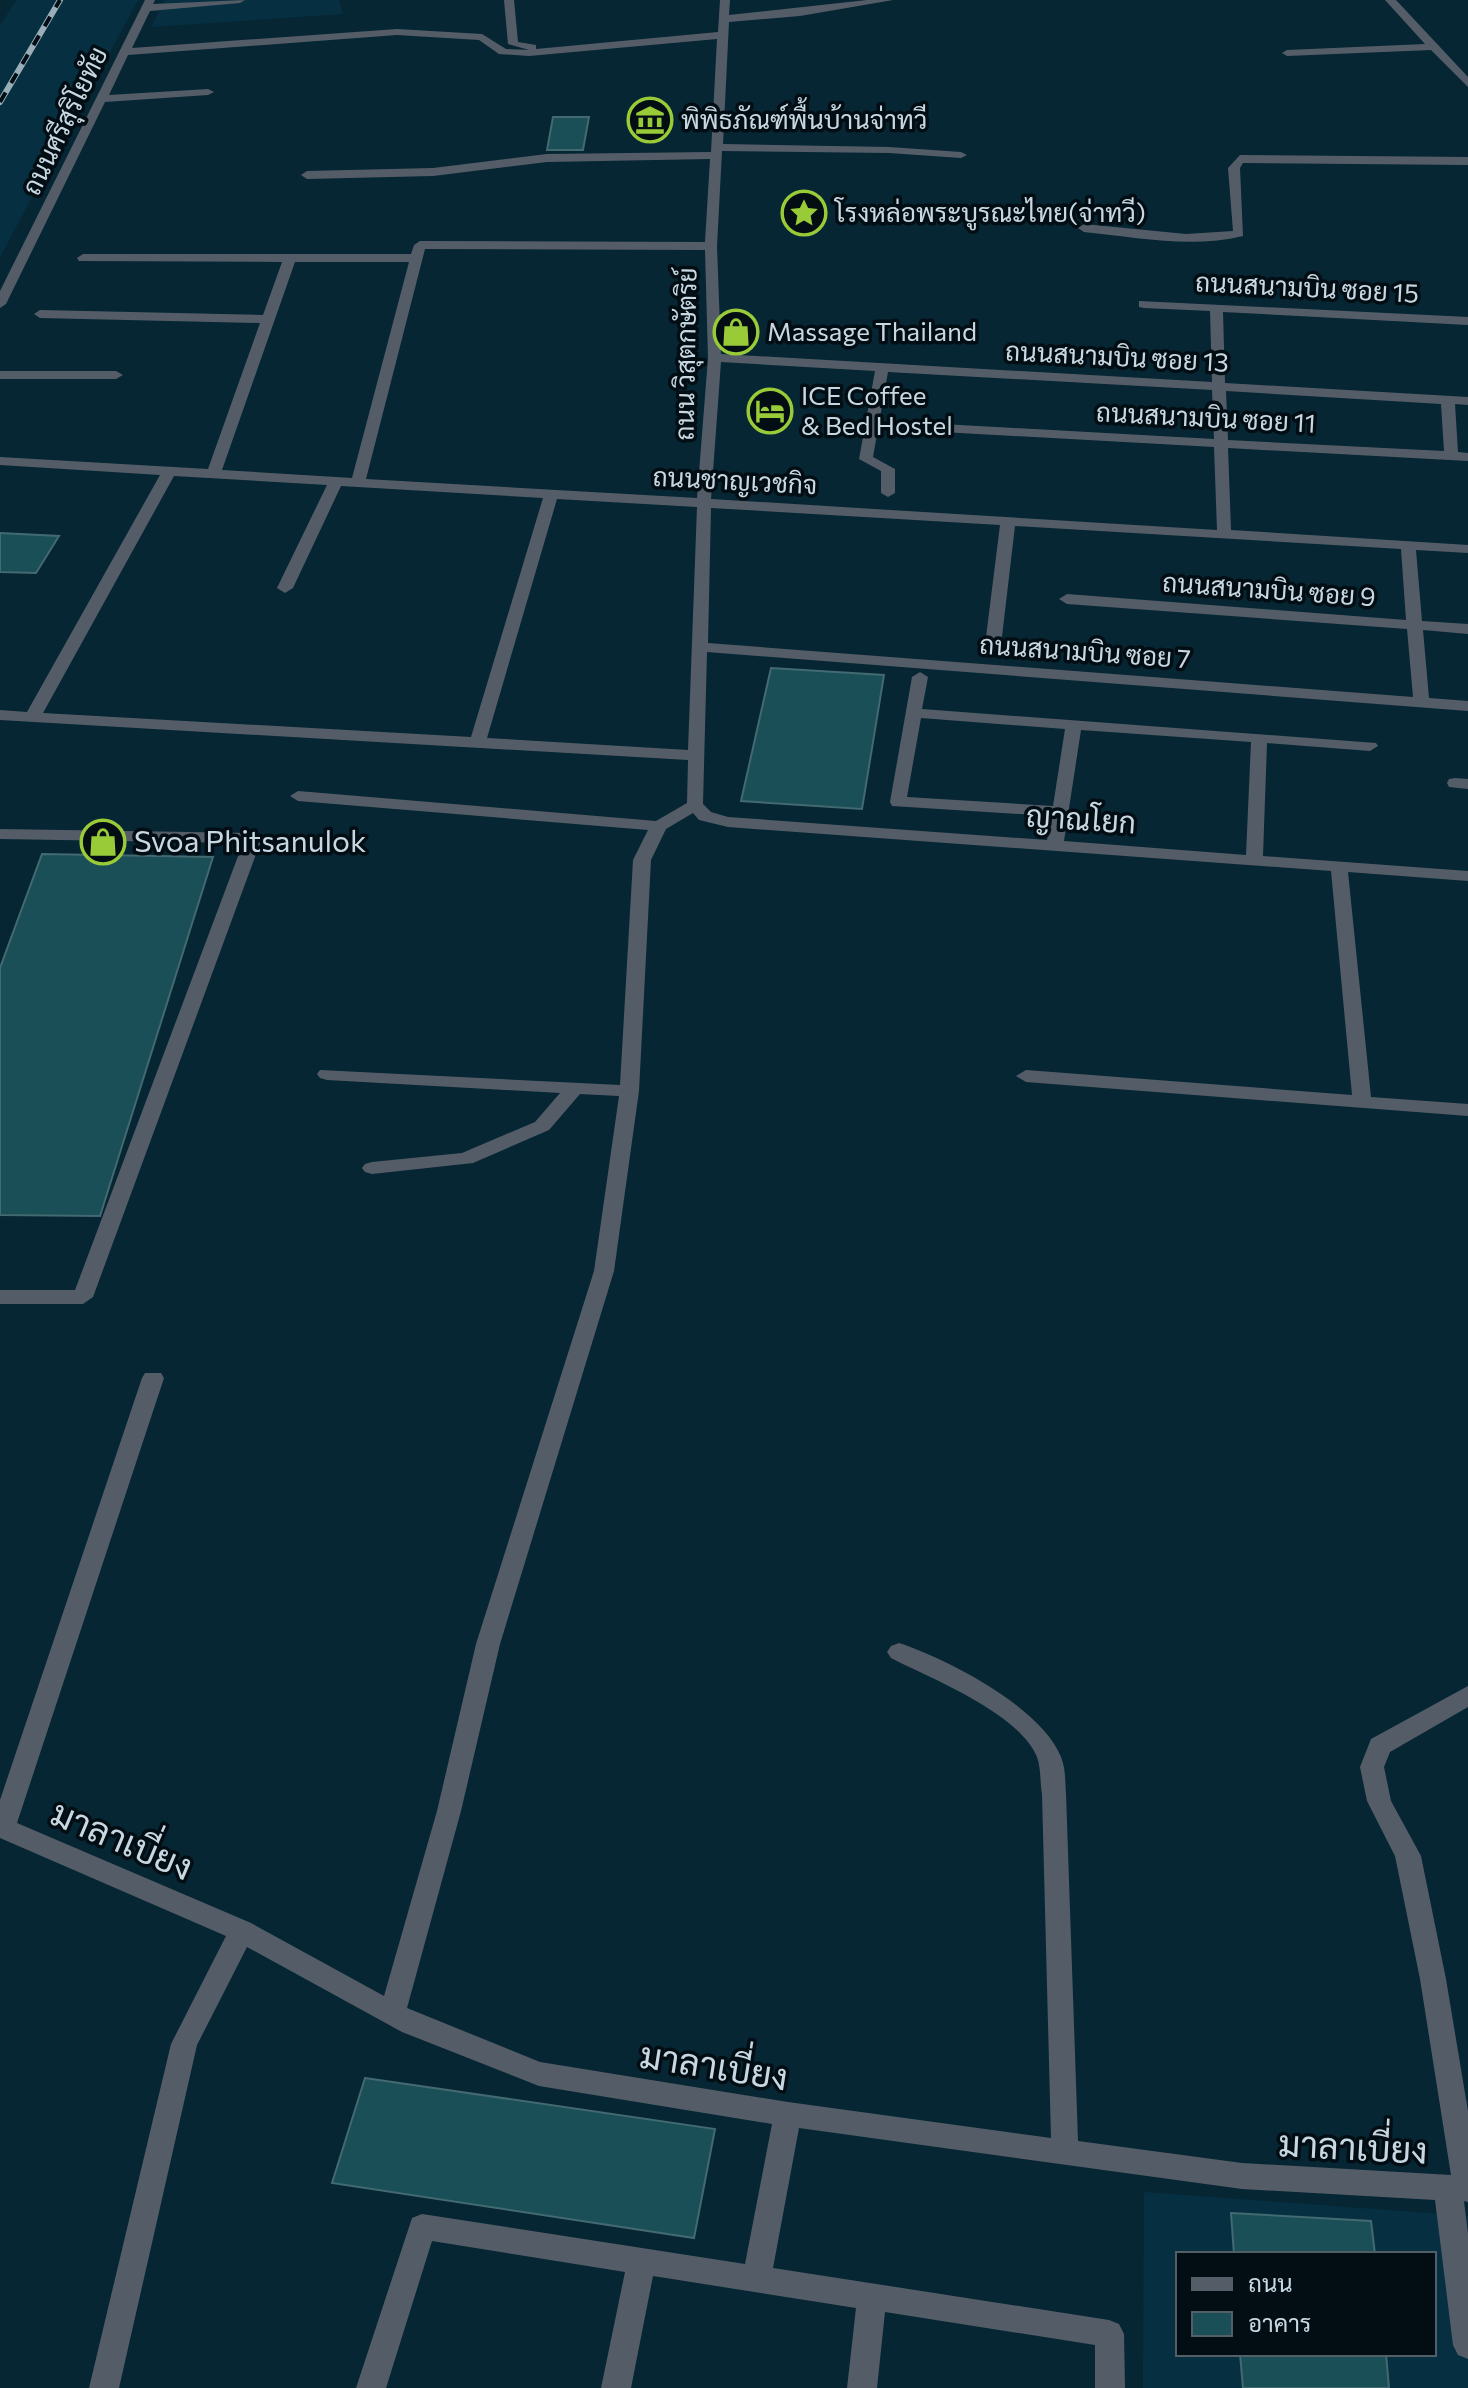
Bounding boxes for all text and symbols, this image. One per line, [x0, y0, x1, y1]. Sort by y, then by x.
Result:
street label: ถนนศรีสุริโยทัย [14, 41, 116, 201]
museum icon: พิพิธภัณฑ์พื้นบ้านจ่าทวี [626, 96, 674, 144]
place label: พิพิธภัณฑ์พื้นบ้านจ่าทวี [681, 97, 927, 134]
place icon: โรงหล่อพระบูรณะไทย(จ่าทวี) [780, 189, 828, 237]
place label: โรงหล่อพระบูรณะไทย(จ่าทวี) [833, 196, 1146, 231]
street label: ถนนสนามบิน ซอย 15 [1194, 265, 1420, 308]
street label: ถนน วิสุตกษัตริย์ [667, 267, 706, 441]
shop icon: Massage Thailand [712, 308, 760, 356]
place label: Massage Thailand [767, 315, 977, 346]
street label: ถนนสนามบิน ซอย 13 [1004, 334, 1230, 377]
place label: ICE Coffee & Bed Hostel [801, 379, 953, 440]
hotel icon: ICE Coffee & Bed Hostel [746, 387, 794, 435]
street label: ถนนสนามบิน ซอย 11 [1095, 395, 1317, 438]
street label: ถนนชาญเวชกิจ [652, 460, 818, 501]
street label: ถนนสนามบิน ซอย 9 [1161, 566, 1377, 611]
street label: ถนนสนามบิน ซอย 7 [978, 628, 1192, 673]
street label: ญาณโยก [1025, 795, 1137, 842]
shop icon: Svoa Phitsanulok [79, 818, 127, 866]
place label: Svoa Phitsanulok [134, 821, 366, 858]
street label: มาลาเบี่ยง [45, 1783, 202, 1888]
street label: มาลาเบี่ยง [637, 2025, 792, 2097]
street label: มาลาเบี่ยง [1277, 2113, 1429, 2171]
legend [1176, 2252, 1436, 2356]
text: ถนน [1248, 2268, 1293, 2297]
text: อาคาร [1248, 2308, 1311, 2337]

